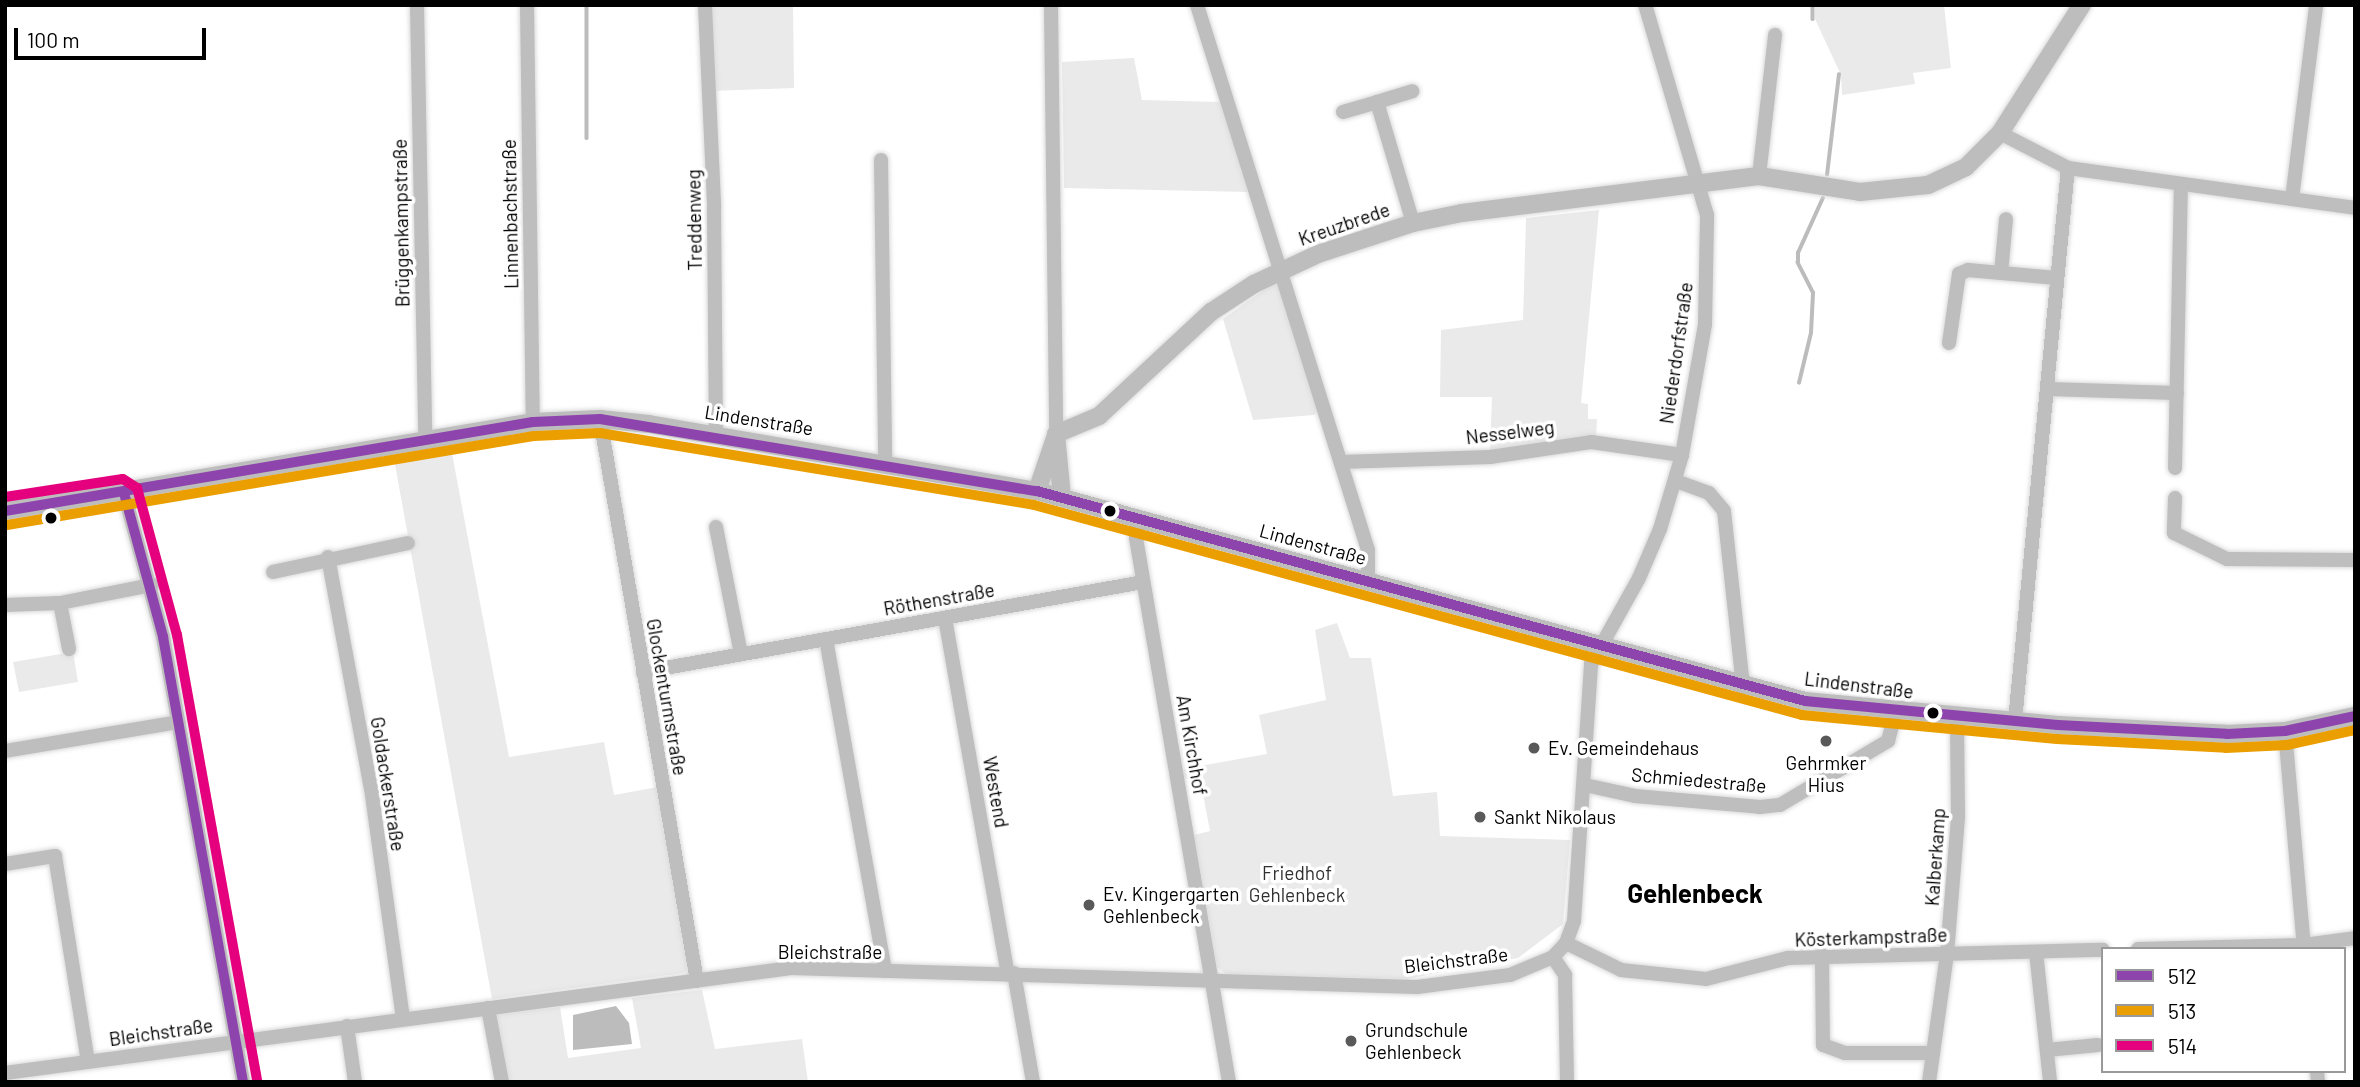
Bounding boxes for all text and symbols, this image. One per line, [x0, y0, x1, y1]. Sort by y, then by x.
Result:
scale bar [18, 14, 210, 58]
text: 100 m [27, 27, 80, 52]
street label: Brüggenkampstraße [388, 139, 414, 307]
street label: Linnenbachstraße [497, 139, 523, 289]
street label: Treddenweg [682, 169, 706, 271]
street label: Kreuzbrede [1295, 198, 1393, 250]
street label: Niederdorfstraße [1655, 281, 1697, 425]
street label: Lindenstraße [703, 400, 815, 440]
street label: Nesselweg [1464, 415, 1556, 449]
unlabelled marker [1103, 504, 1117, 518]
unlabelled marker [44, 511, 58, 525]
street label: Lindenstraße [1257, 519, 1369, 569]
street label: Röthenstraße [882, 578, 996, 620]
street label: Glockenturmstraße [642, 617, 692, 777]
street label: Lindenstraße [1803, 667, 1915, 703]
street label: Am Kirchhof [1172, 693, 1212, 797]
unlabelled marker [1926, 706, 1940, 720]
street label: Goldackerstraße [366, 715, 410, 853]
marker: Gehrmker Hius [1818, 733, 1834, 749]
place label: Ev. Gemeindehaus [1548, 737, 1699, 759]
marker: Ev. Gemeindehaus [1526, 740, 1542, 756]
place label: Gehrmker Hius [1786, 752, 1866, 796]
street label: Westend [979, 755, 1013, 829]
street label: Schmiedestraße [1630, 763, 1768, 797]
place label: Sankt Nikolaus [1494, 806, 1616, 828]
street label: Kalberkamp [1920, 807, 1950, 907]
marker: Sankt Nikolaus [1472, 809, 1488, 825]
park label: Friedhof Gehlenbeck [1249, 862, 1345, 906]
district label: Gehlenbeck [1627, 877, 1763, 909]
place label: Ev. Kingergarten Gehlenbeck [1103, 883, 1239, 927]
marker: Ev. Kingergarten Gehlenbeck [1081, 897, 1097, 913]
street label: Kösterkampstraße [1794, 923, 1948, 951]
street label: Bleichstraße [778, 941, 882, 963]
street label: Bleichstraße [1403, 942, 1509, 978]
legend [2101, 947, 2346, 1073]
text: 512 [2168, 963, 2197, 988]
text: 513 [2168, 998, 2196, 1023]
street label: Bleichstraße [108, 1013, 214, 1051]
place label: Grundschule Gehlenbeck [1365, 1019, 1468, 1063]
marker: Grundschule Gehlenbeck [1343, 1033, 1359, 1049]
text: 514 [2168, 1033, 2197, 1058]

